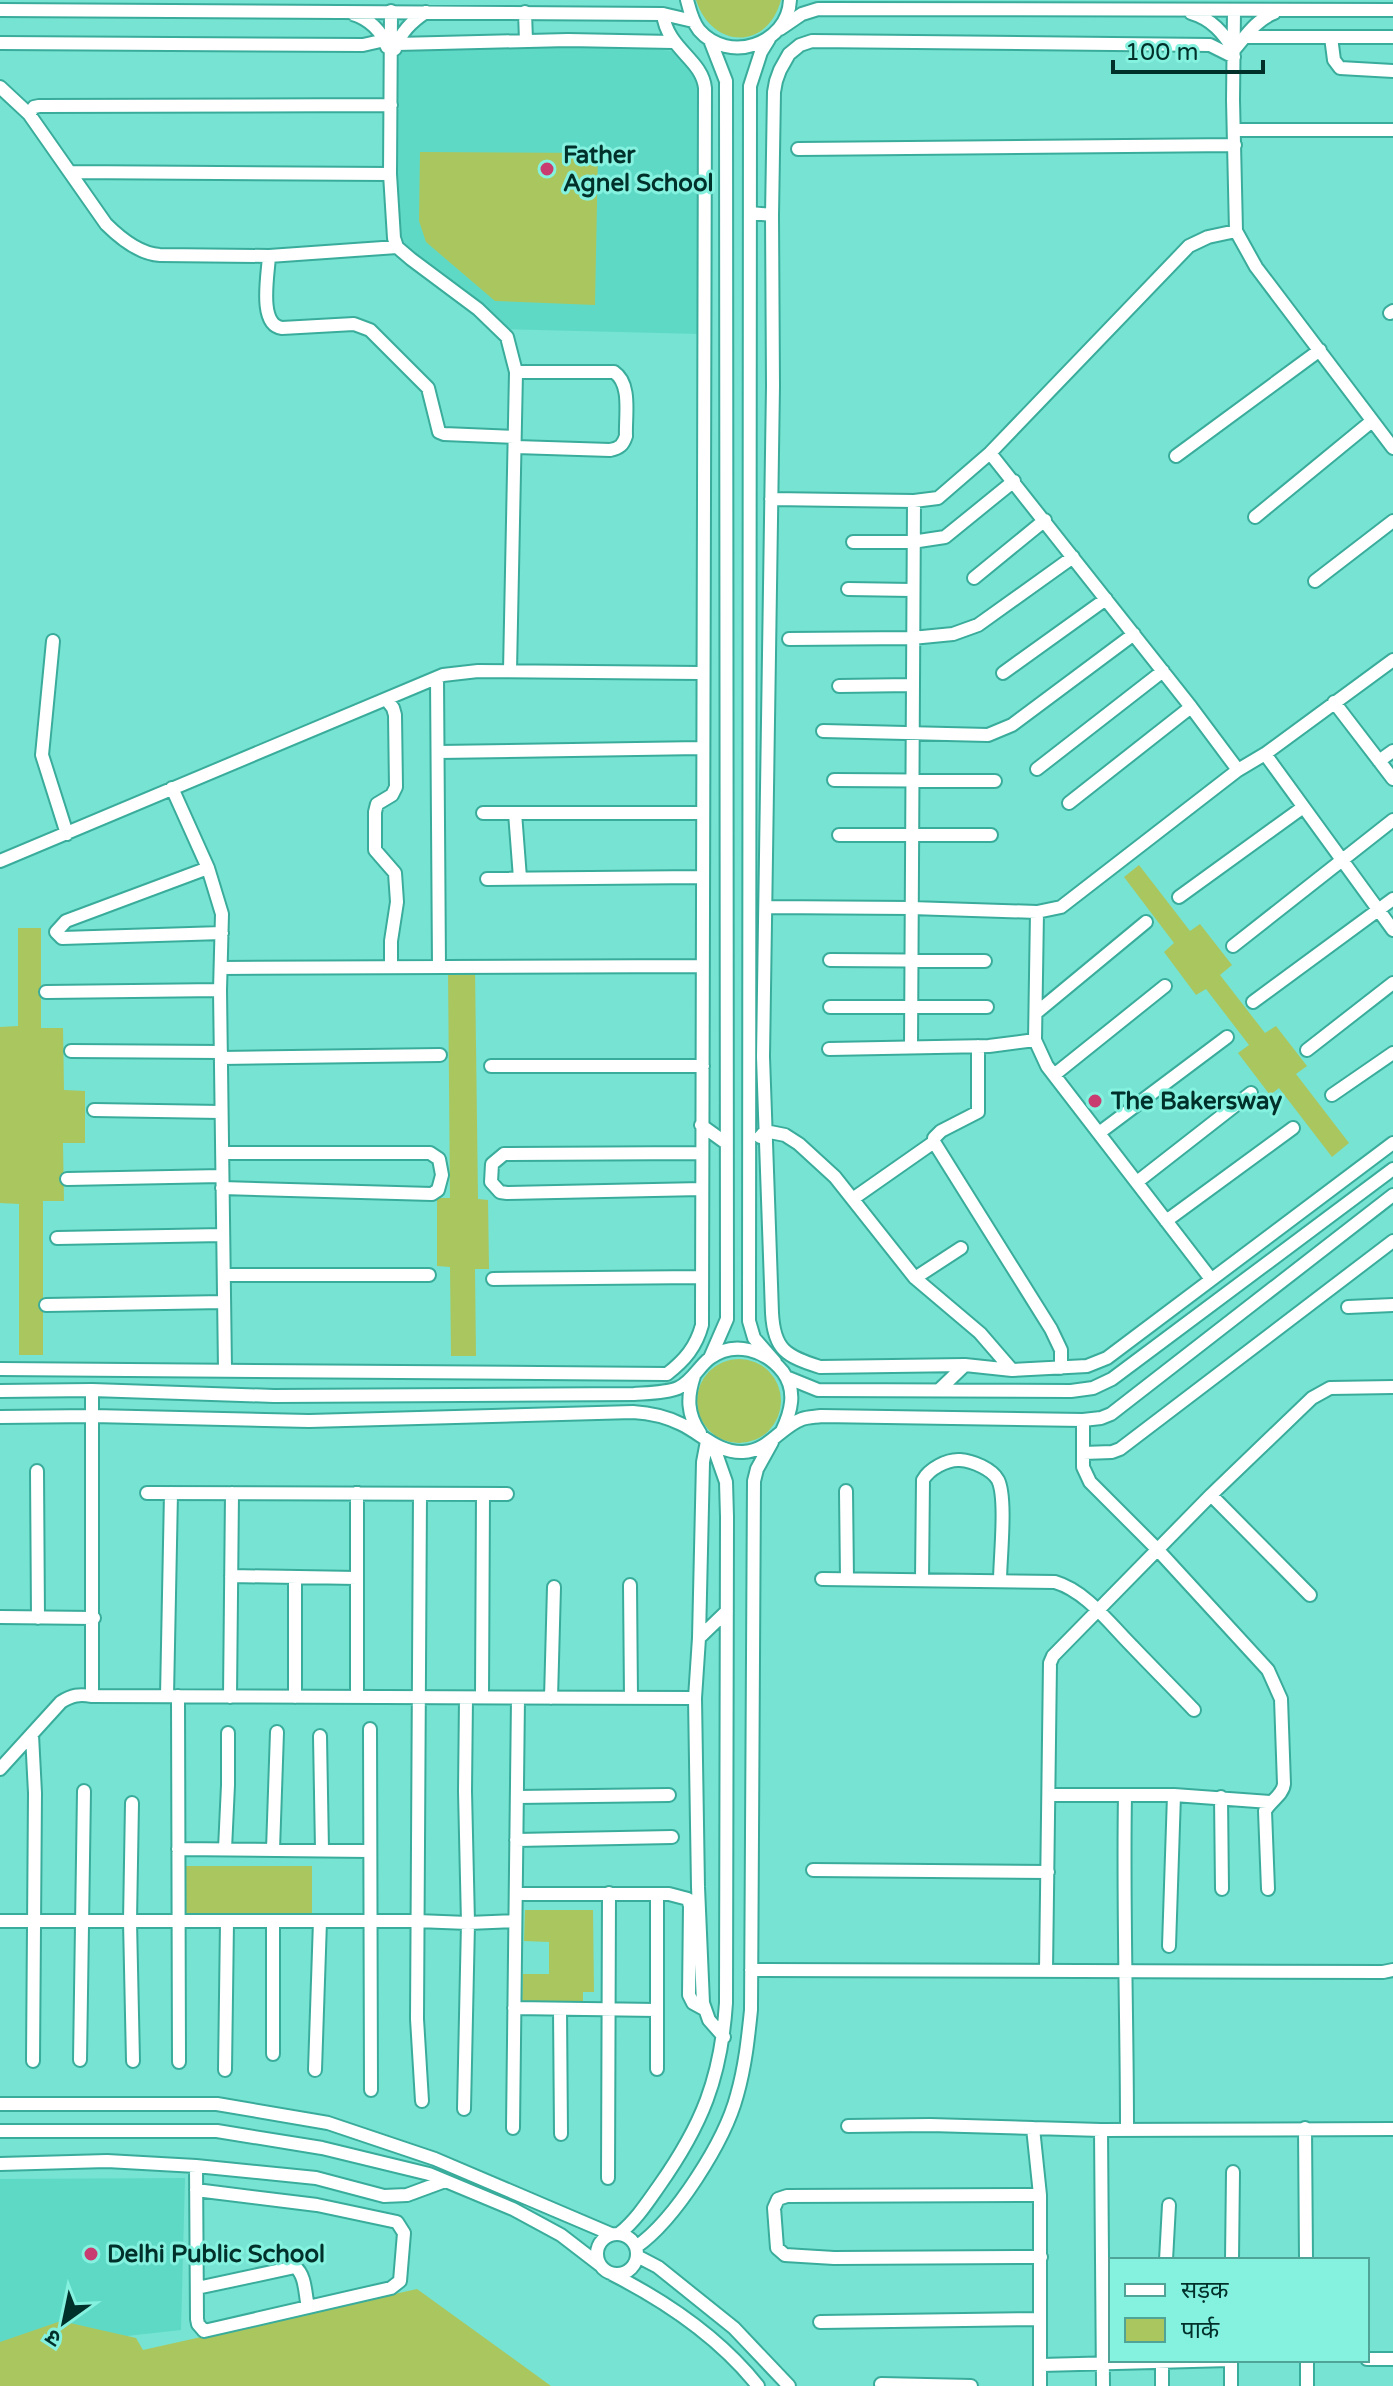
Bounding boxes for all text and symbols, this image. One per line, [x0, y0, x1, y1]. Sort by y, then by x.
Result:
scale bar [1113, 24, 1263, 74]
text: 100 m [1125, 38, 1199, 67]
place label: Father Agnel School [563, 141, 714, 198]
marker: Father Agnel School [538, 160, 556, 178]
place label: The Bakersway [1110, 1087, 1282, 1116]
marker: The Bakersway [1086, 1092, 1104, 1110]
place label: Delhi Public School [107, 2240, 325, 2269]
marker: Delhi Public School [82, 2245, 100, 2263]
legend [1109, 2258, 1369, 2362]
text: सड़क [1181, 2276, 1229, 2305]
north arrow [24, 2282, 104, 2362]
text: पार्क [1181, 2316, 1220, 2345]
text: उ [40, 2323, 66, 2352]

